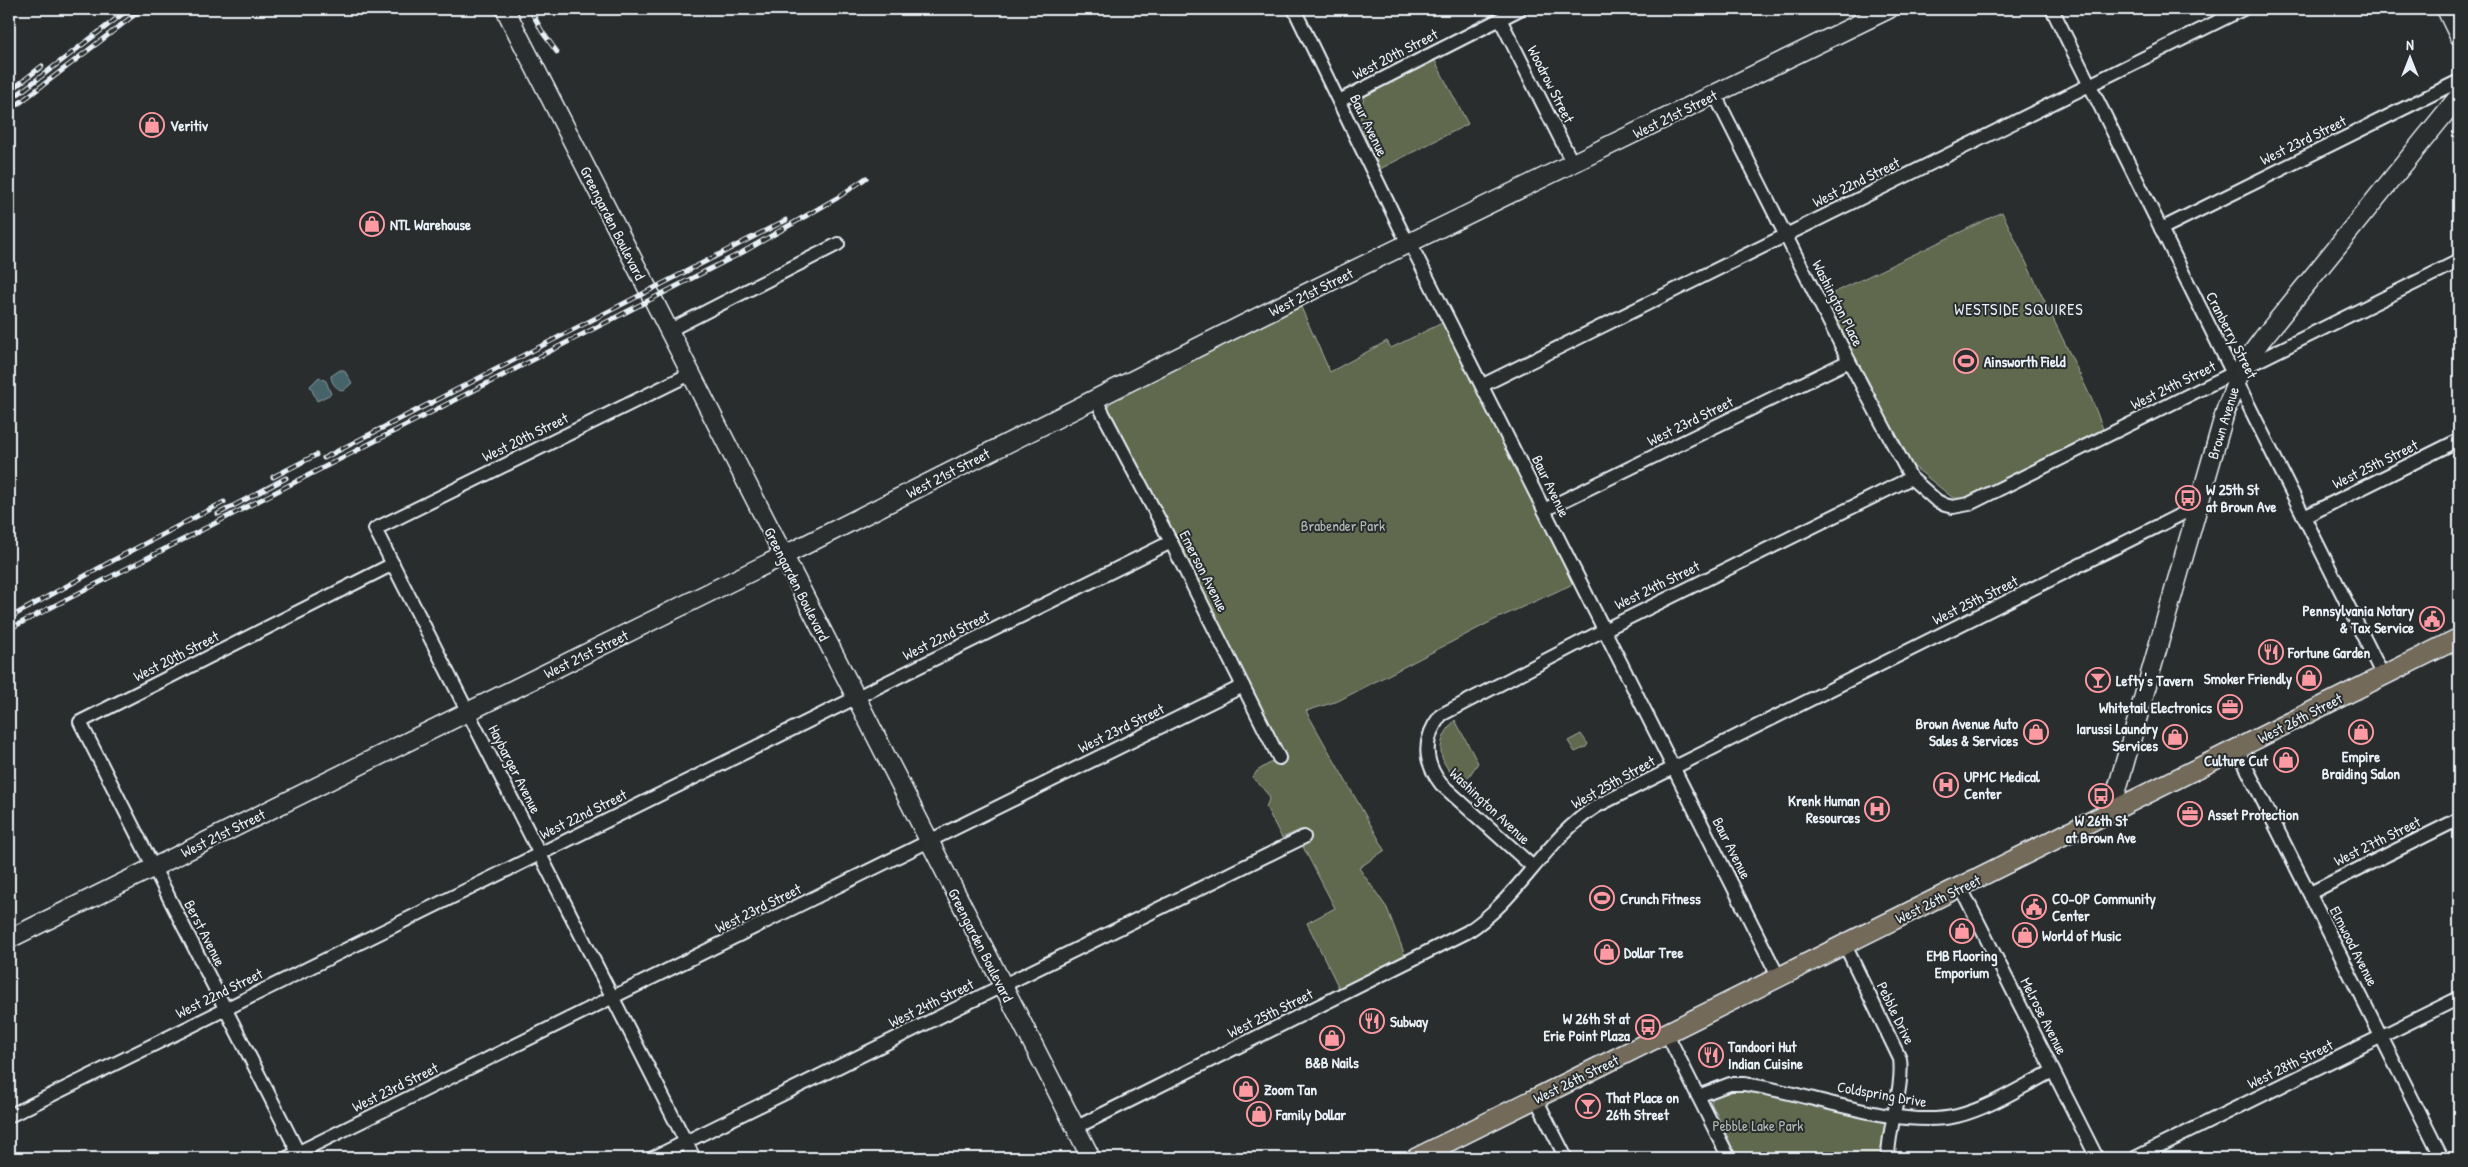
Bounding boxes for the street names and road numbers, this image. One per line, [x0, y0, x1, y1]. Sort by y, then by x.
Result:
street label: West 20th Street [1349, 23, 1442, 85]
street label: Woodrow Street [1523, 42, 1580, 127]
street label: West 21st Street [1629, 84, 1721, 143]
street label: Baur Avenue [1345, 90, 1393, 160]
street label: West 23rd Street [2256, 110, 2350, 170]
street label: West 22nd Street [1809, 151, 1904, 212]
street label: Greengarden Boulevard [575, 162, 651, 284]
street label: Washington Place [1807, 256, 1869, 350]
street label: West 21st Street [1265, 262, 1357, 321]
street label: Cranberry Street [2201, 288, 2263, 383]
street label: West 24th Street [2127, 355, 2220, 415]
street label: Brown Avenue [2202, 384, 2244, 462]
street label: West 23rd Street [1643, 391, 1737, 451]
street label: West 20th Street [479, 407, 572, 467]
street label: West 25th Street [2329, 434, 2422, 494]
street label: West 21st Street [903, 443, 994, 503]
street label: Baur Avenue [1527, 451, 1575, 521]
street label: Greengarden Boulevard [759, 523, 835, 645]
street label: Emerson Avenue [1175, 527, 1233, 615]
street label: West 24th Street [1611, 555, 1704, 615]
street label: West 25th Street [1929, 570, 2022, 630]
street label: West 22nd Street [899, 604, 994, 665]
street label: West 21st Street [540, 624, 632, 683]
street label: West 20th Street [130, 625, 223, 687]
street label: West 26th Street [2254, 687, 2347, 748]
street label: West 23rd Street [1074, 698, 1168, 758]
street label: Haybarger Avenue [484, 721, 546, 817]
street label: West 25th Street [1567, 750, 1659, 814]
street label: Washington Avenue [1445, 763, 1535, 849]
street label: West 22nd Street [536, 783, 631, 844]
street label: West 21st Street [177, 803, 269, 862]
street label: West 27th Street [2330, 811, 2425, 871]
street label: Baur Avenue [1707, 813, 1757, 883]
street label: West 26th Street [1892, 869, 1985, 929]
street label: West 23rd Street [711, 878, 805, 938]
street label: Greengarden Boulevard [943, 884, 1019, 1006]
street label: Berst Avenue [179, 896, 231, 970]
street label: Elmwood Avenue [2325, 902, 2383, 990]
street label: West 22nd Street [172, 962, 267, 1023]
street label: West 24th Street [885, 973, 978, 1033]
street label: Melrose Avenue [2016, 974, 2072, 1058]
street label: Pebble Drive [1872, 978, 1920, 1048]
street label: West 25th Street [1224, 983, 1317, 1043]
street label: West 28th Street [2244, 1034, 2337, 1094]
street label: West 26th Street [1530, 1049, 1623, 1109]
street label: West 23rd Street [348, 1057, 442, 1117]
street label: Coldspring Drive [1836, 1076, 1928, 1112]

